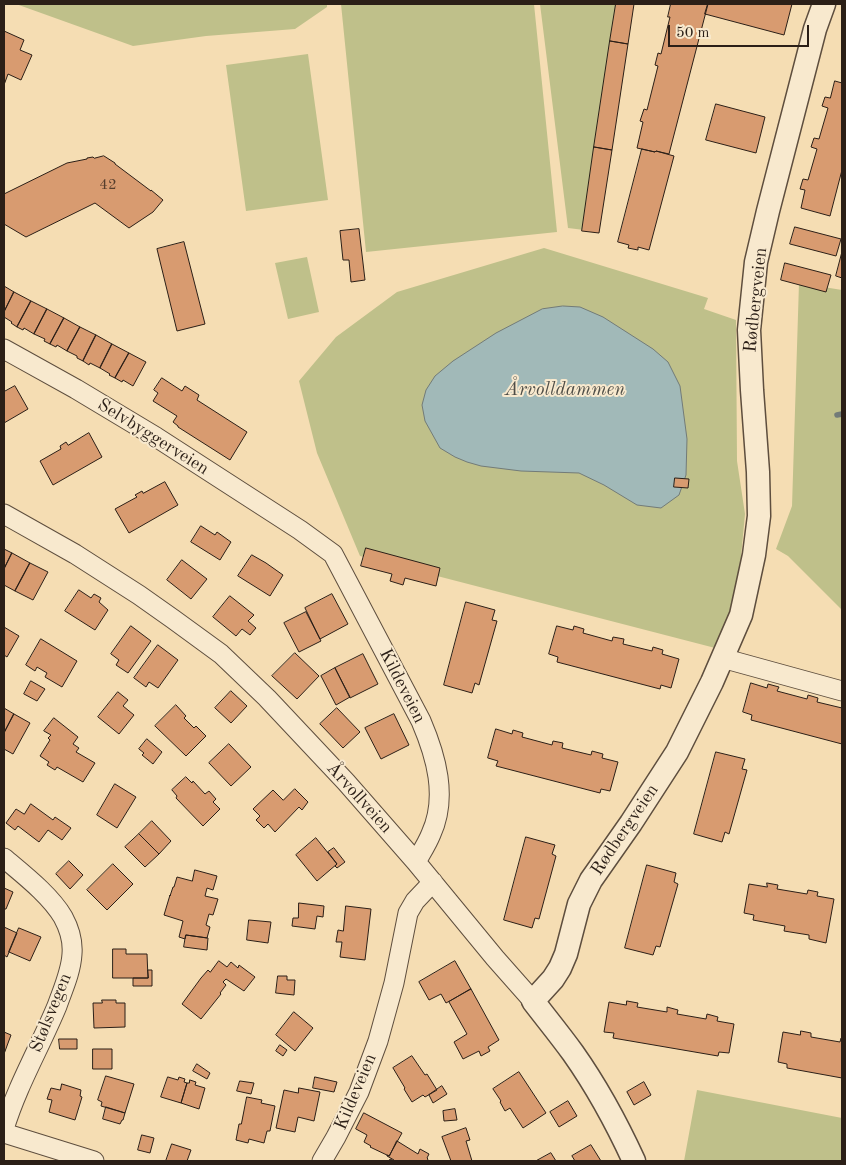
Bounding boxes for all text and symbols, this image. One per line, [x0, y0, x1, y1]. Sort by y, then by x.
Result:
scale bar [671, 15, 812, 47]
text: 50 m [676, 26, 710, 41]
house number: 42 [99, 176, 117, 194]
street label: Rødbergveien [740, 246, 772, 354]
water label: Årvolldammen [505, 379, 625, 401]
street label: Selvbyggerveien [93, 394, 213, 480]
street label: Kildeveien [374, 645, 430, 727]
street label: Årvollveien [321, 758, 397, 838]
street label: Rødbergveien [587, 780, 663, 880]
street label: Stølsvegen [25, 970, 77, 1056]
street label: Kildeveien [330, 1051, 382, 1133]

